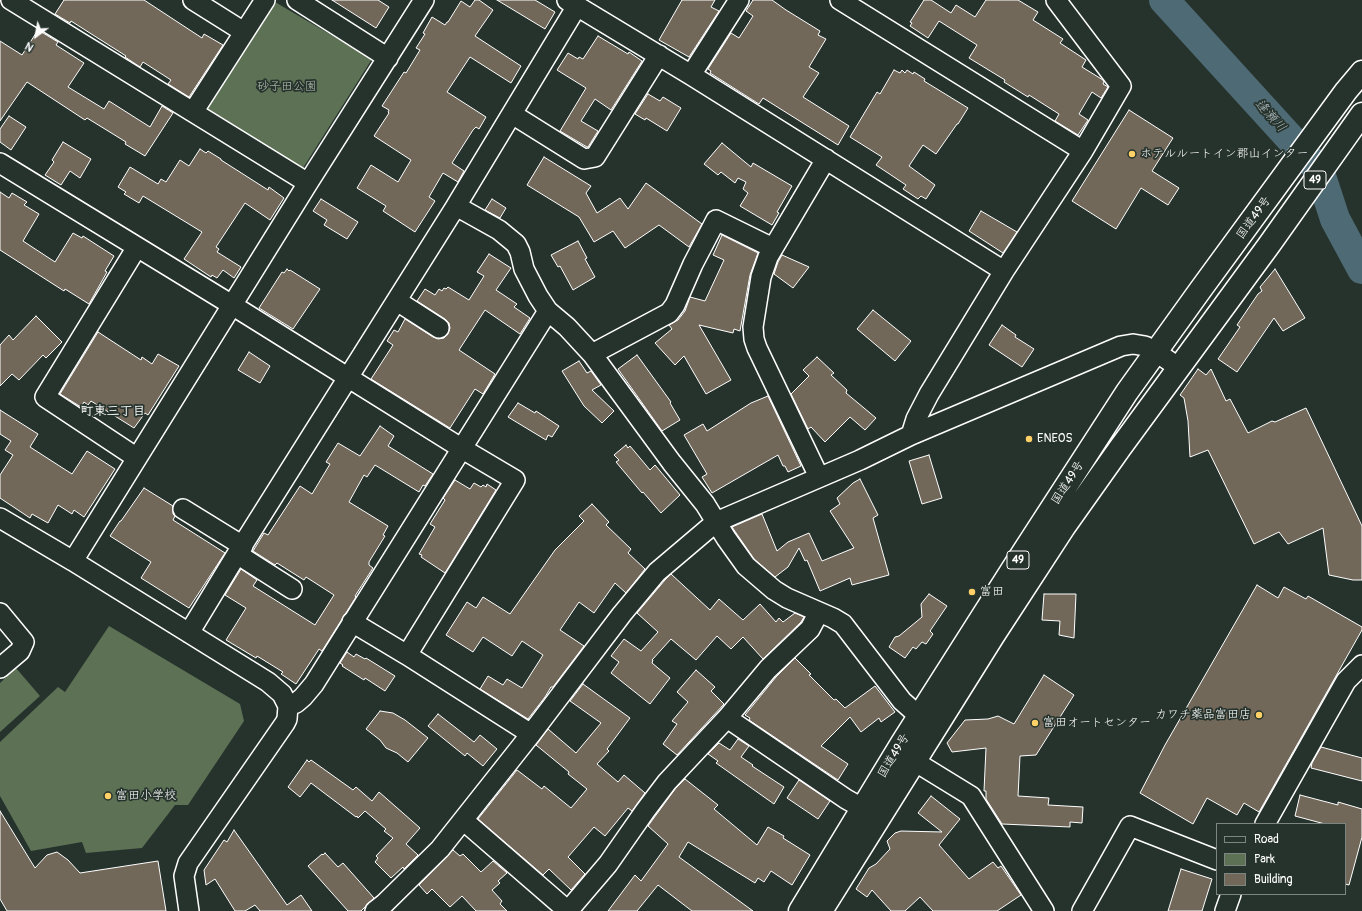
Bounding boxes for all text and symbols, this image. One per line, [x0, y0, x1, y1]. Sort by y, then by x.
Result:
north arrow [16, 16, 56, 56]
text: N [23, 39, 36, 54]
park label: 砂子田公園 [257, 80, 317, 94]
water label: 逢瀬川 [1251, 96, 1289, 136]
place label: ホテルルートイン郡山インター [1140, 147, 1308, 161]
marker: ホテルルートイン郡山インター [1127, 149, 1137, 159]
road number: 49 [1304, 171, 1326, 189]
street label: 国道49号 [1234, 194, 1274, 242]
district label: 町東三丁目 [81, 404, 145, 420]
place label: ENEOS [1037, 432, 1072, 446]
marker: ENEOS [1024, 434, 1034, 444]
street label: 国道49号 [1049, 458, 1087, 508]
road number: 49 [1007, 551, 1029, 569]
place label: 富田 [980, 585, 1004, 599]
marker: 富田 [967, 587, 977, 597]
place label: カワチ薬品富田店 [1155, 708, 1251, 722]
marker: カワチ薬品富田店 [1254, 710, 1264, 720]
place label: 富田オートセンター [1043, 716, 1151, 730]
marker: 富田オートセンター [1030, 718, 1040, 728]
street label: 国道49号 [875, 731, 913, 781]
place label: 富田小学校 [116, 789, 176, 803]
marker: 富田小学校 [103, 791, 113, 801]
legend [1216, 823, 1346, 895]
text: Road [1254, 832, 1279, 847]
text: Park [1254, 852, 1275, 867]
text: Building [1254, 872, 1293, 887]

